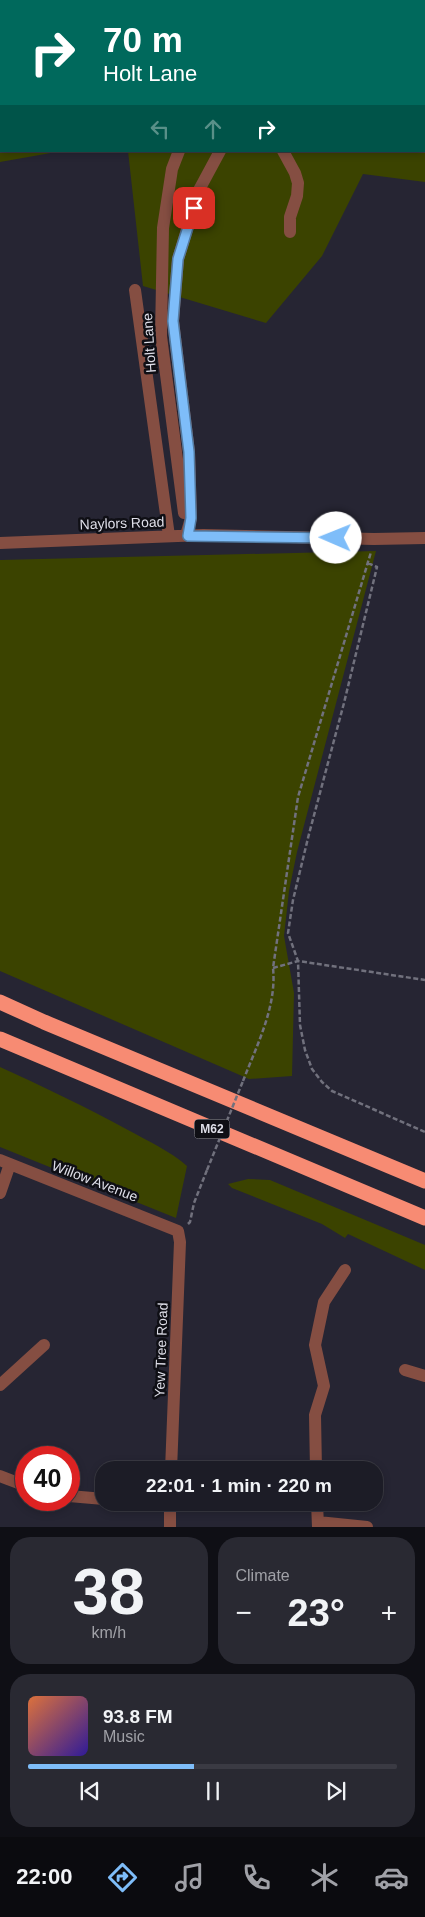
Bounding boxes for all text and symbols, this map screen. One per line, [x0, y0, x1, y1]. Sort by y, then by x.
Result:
icon: right [20, 20, 85, 85]
text: 70 m [103, 20, 183, 59]
text: Holt Lane [103, 61, 197, 86]
icon: left [146, 115, 174, 143]
icon: ahead [199, 115, 227, 143]
icon: right [252, 115, 280, 143]
pin [173, 187, 215, 229]
icon: arrive [180, 194, 208, 222]
street label: Holt Lane [139, 312, 159, 373]
position arrow [309, 511, 361, 563]
street label: Naylors Road [79, 514, 165, 532]
road number: M62 [194, 1120, 230, 1138]
street label: Willow Avenue [50, 1157, 140, 1205]
street label: Yew Tree Road [151, 1302, 171, 1398]
speed limit sign: 40 [15, 1446, 80, 1511]
text: 22:01 · 1 min · 220 m [146, 1475, 332, 1496]
text: 38 [73, 1555, 145, 1628]
text: Climate [236, 1567, 290, 1584]
text: 23° [288, 1592, 345, 1634]
text: − [236, 1597, 252, 1628]
text: + [381, 1597, 397, 1628]
text: km/h [91, 1624, 126, 1641]
text: 93.8 FM [103, 1706, 173, 1727]
text: Music [103, 1728, 145, 1745]
icon: previous [76, 1777, 104, 1805]
icon: pause [199, 1777, 227, 1805]
icon: next [322, 1777, 350, 1805]
icon: directions [105, 1860, 140, 1895]
icon: music [172, 1860, 207, 1895]
icon: phone [239, 1860, 274, 1895]
icon: climate [307, 1860, 342, 1895]
icon: car [374, 1860, 409, 1895]
text: 22:00 [16, 1864, 72, 1889]

